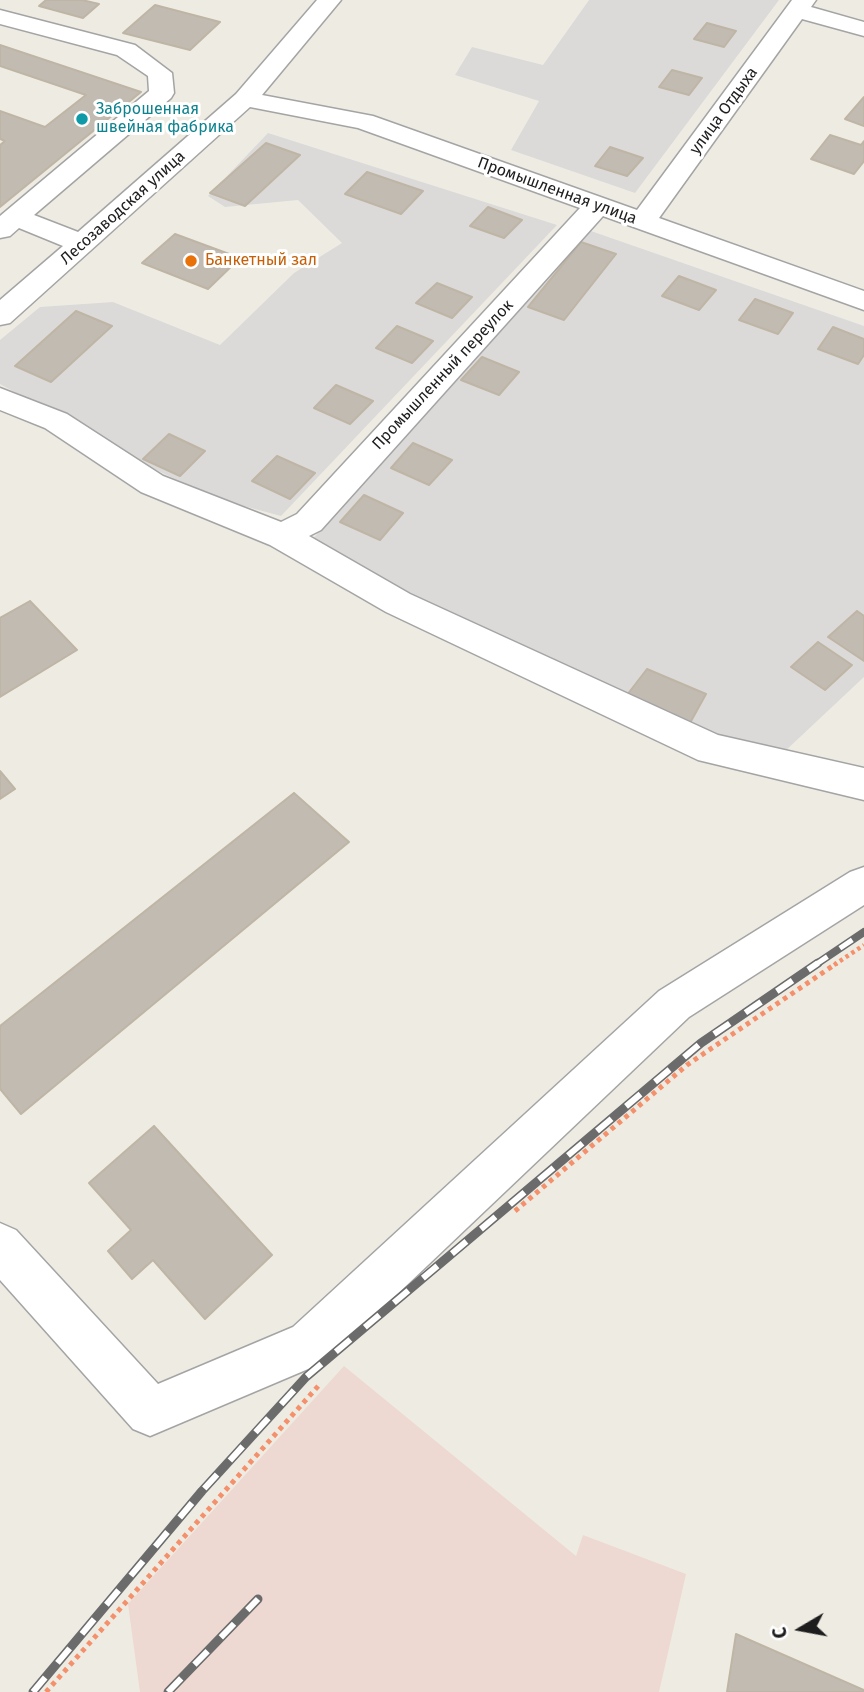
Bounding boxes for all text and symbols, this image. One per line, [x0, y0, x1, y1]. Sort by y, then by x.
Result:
street label: улица Отдыха [686, 64, 762, 158]
place label: Заброшенная швейная фабрика [96, 100, 234, 138]
marker: Заброшенная швейная фабрика [74, 111, 90, 127]
street label: Лесозаводская улица [57, 147, 189, 269]
street label: Промышленная улица [475, 153, 639, 229]
place label: Банкетный зал [205, 251, 317, 271]
marker: Банкетный зал [183, 253, 199, 269]
street label: Промышленный переулок [368, 296, 518, 454]
north arrow [766, 1594, 836, 1664]
text: С [768, 1625, 792, 1640]

